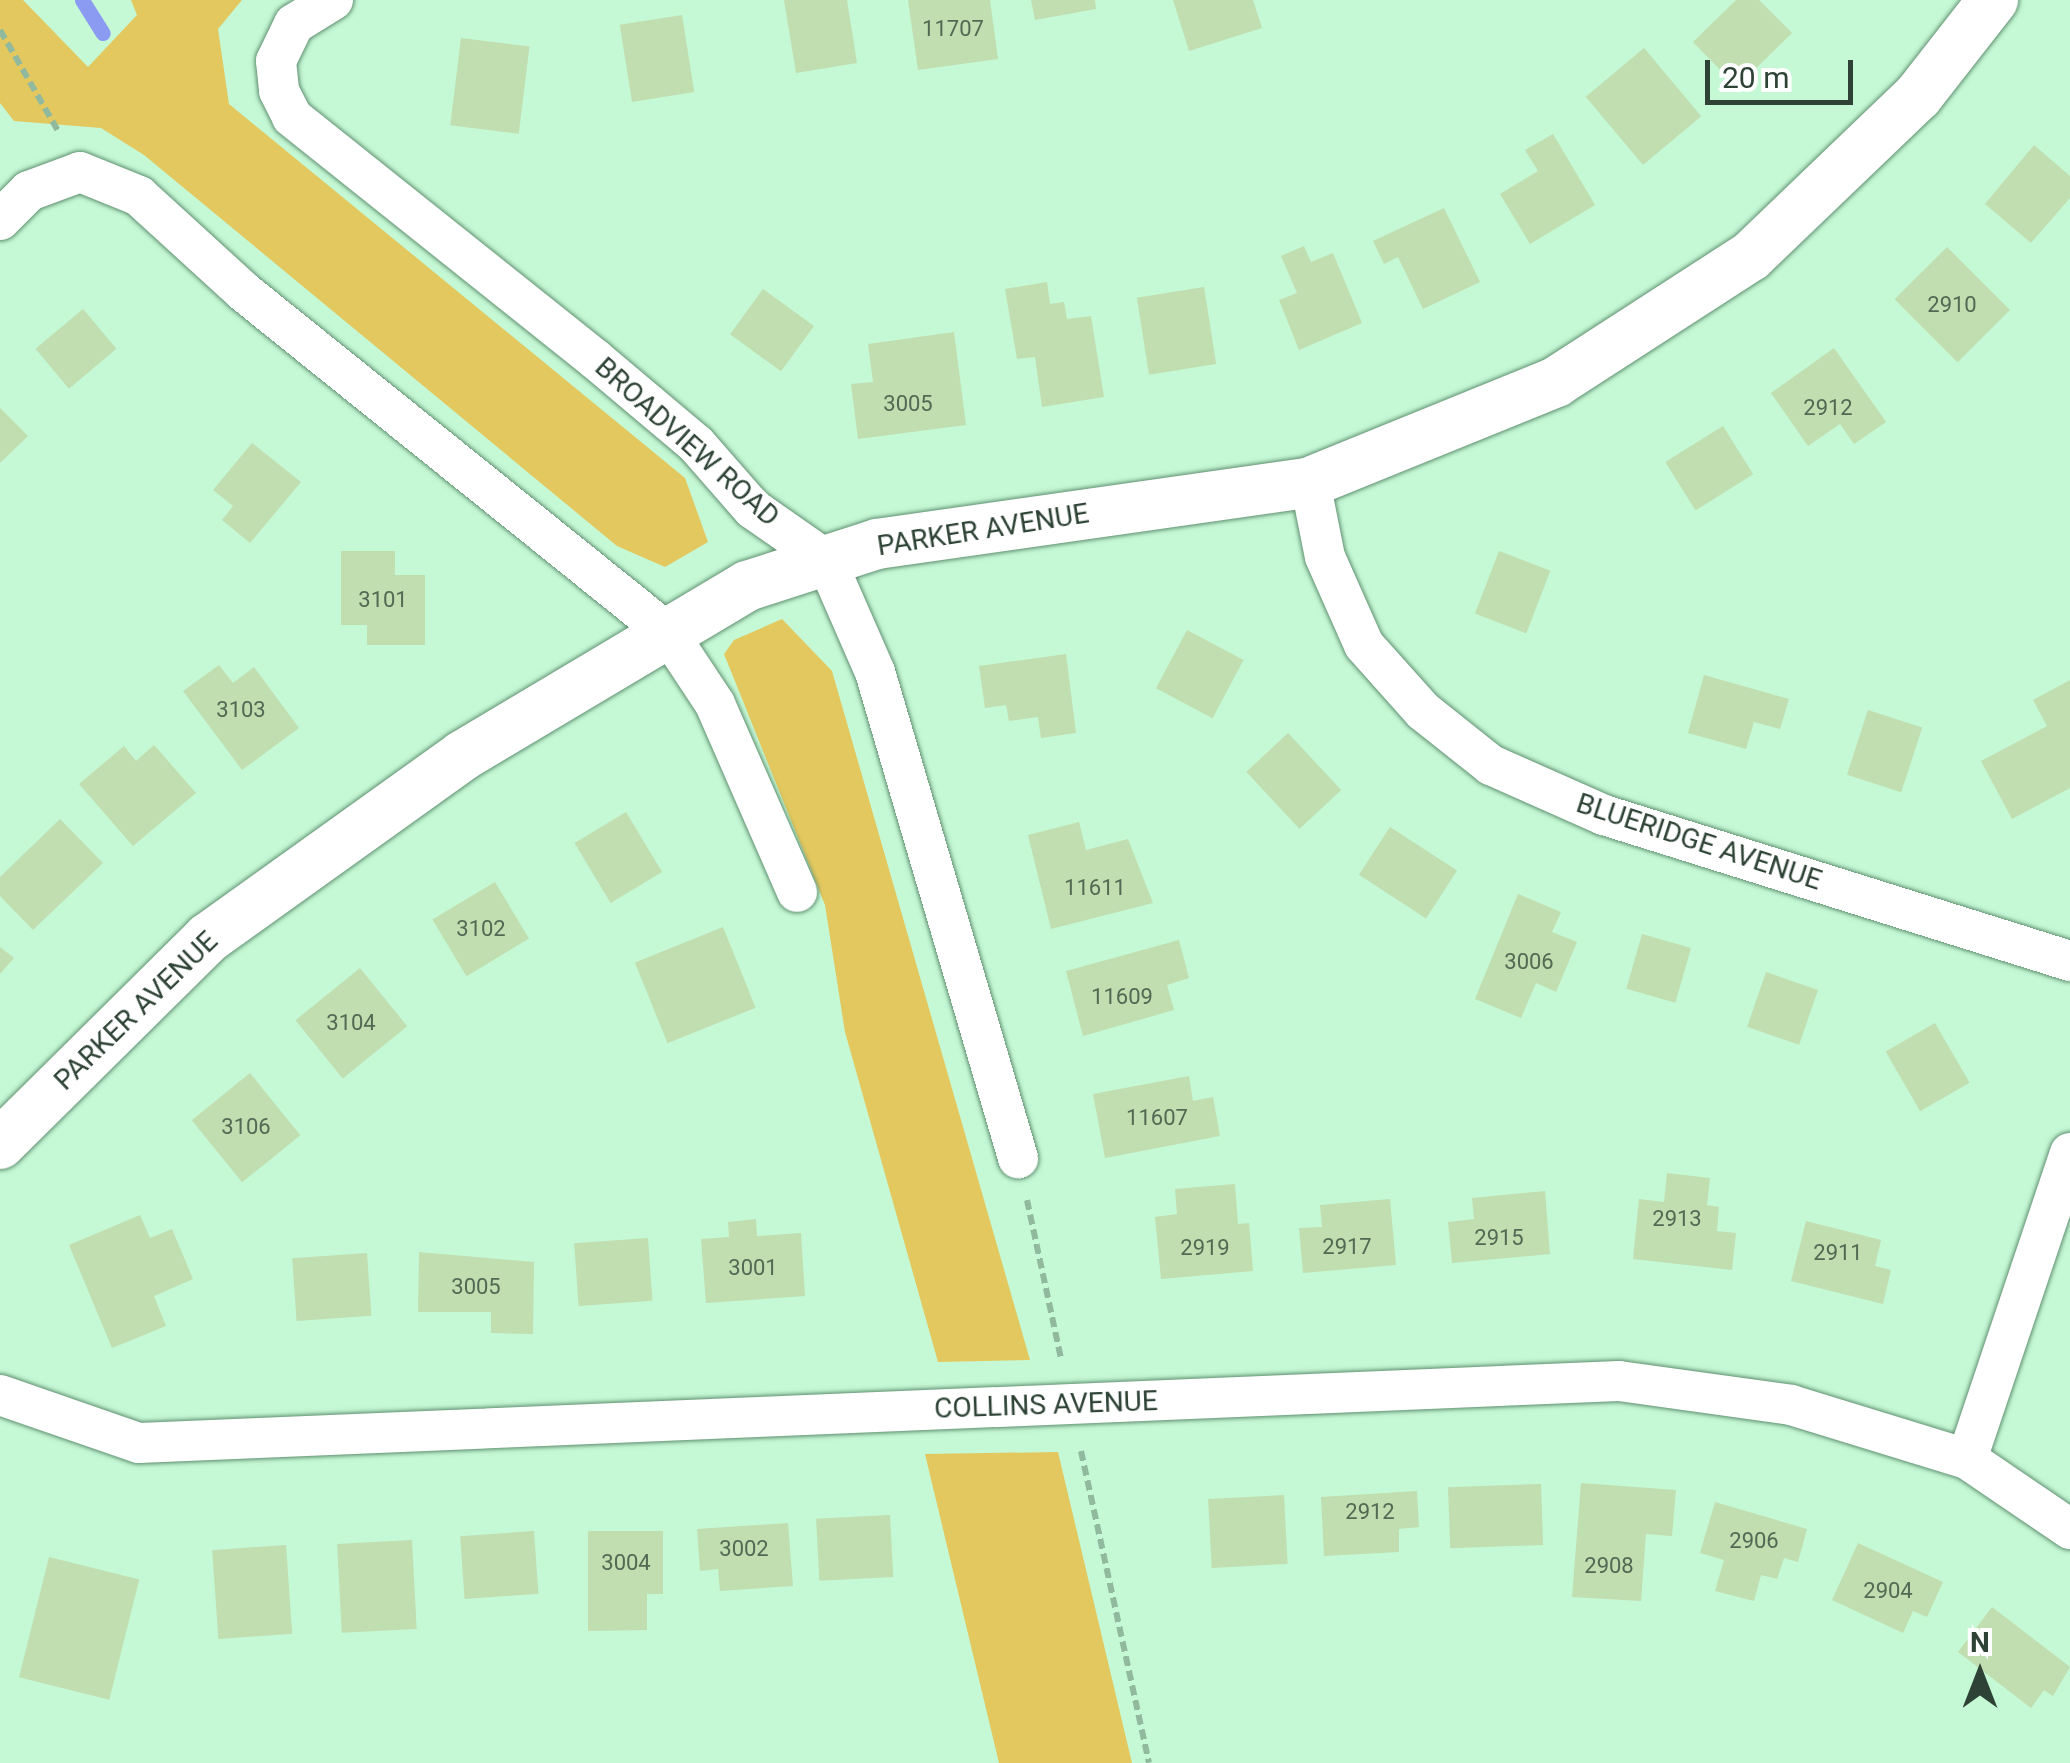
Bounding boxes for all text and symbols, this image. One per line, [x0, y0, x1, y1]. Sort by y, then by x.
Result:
house number: 11707 [922, 16, 984, 42]
scale bar [1710, 40, 1858, 102]
text: 20 m [1722, 60, 1789, 95]
house number: 2910 [1927, 292, 1977, 318]
street label: BROADVIEW ROAD [588, 351, 786, 533]
house number: 3005 [883, 391, 933, 417]
house number: 2912 [1803, 395, 1853, 421]
street label: PARKER AVENUE [875, 497, 1091, 563]
house number: 3101 [358, 587, 408, 613]
house number: 3103 [216, 697, 266, 723]
street label: BLUERIDGE AVENUE [1572, 786, 1826, 898]
house number: 11611 [1064, 875, 1126, 901]
house number: 3102 [456, 916, 506, 942]
street label: PARKER AVENUE [47, 925, 225, 1097]
house number: 3006 [1504, 949, 1554, 975]
house number: 11609 [1091, 984, 1153, 1010]
house number: 3104 [326, 1010, 376, 1036]
house number: 11607 [1126, 1105, 1188, 1131]
house number: 3106 [221, 1114, 271, 1140]
house number: 2913 [1652, 1206, 1702, 1232]
house number: 2915 [1474, 1225, 1524, 1251]
house number: 2917 [1322, 1234, 1372, 1260]
house number: 2919 [1180, 1235, 1230, 1261]
house number: 2911 [1813, 1240, 1863, 1266]
house number: 3001 [728, 1255, 778, 1281]
house number: 3005 [451, 1274, 501, 1300]
street label: COLLINS AVENUE [934, 1384, 1158, 1426]
house number: 2912 [1345, 1499, 1395, 1525]
house number: 2906 [1729, 1528, 1779, 1554]
house number: 3002 [719, 1536, 769, 1562]
house number: 3004 [601, 1550, 651, 1576]
house number: 2908 [1584, 1553, 1634, 1579]
house number: 2904 [1863, 1578, 1913, 1604]
north arrow [1930, 1623, 2030, 1723]
text: N [1970, 1626, 1990, 1659]

